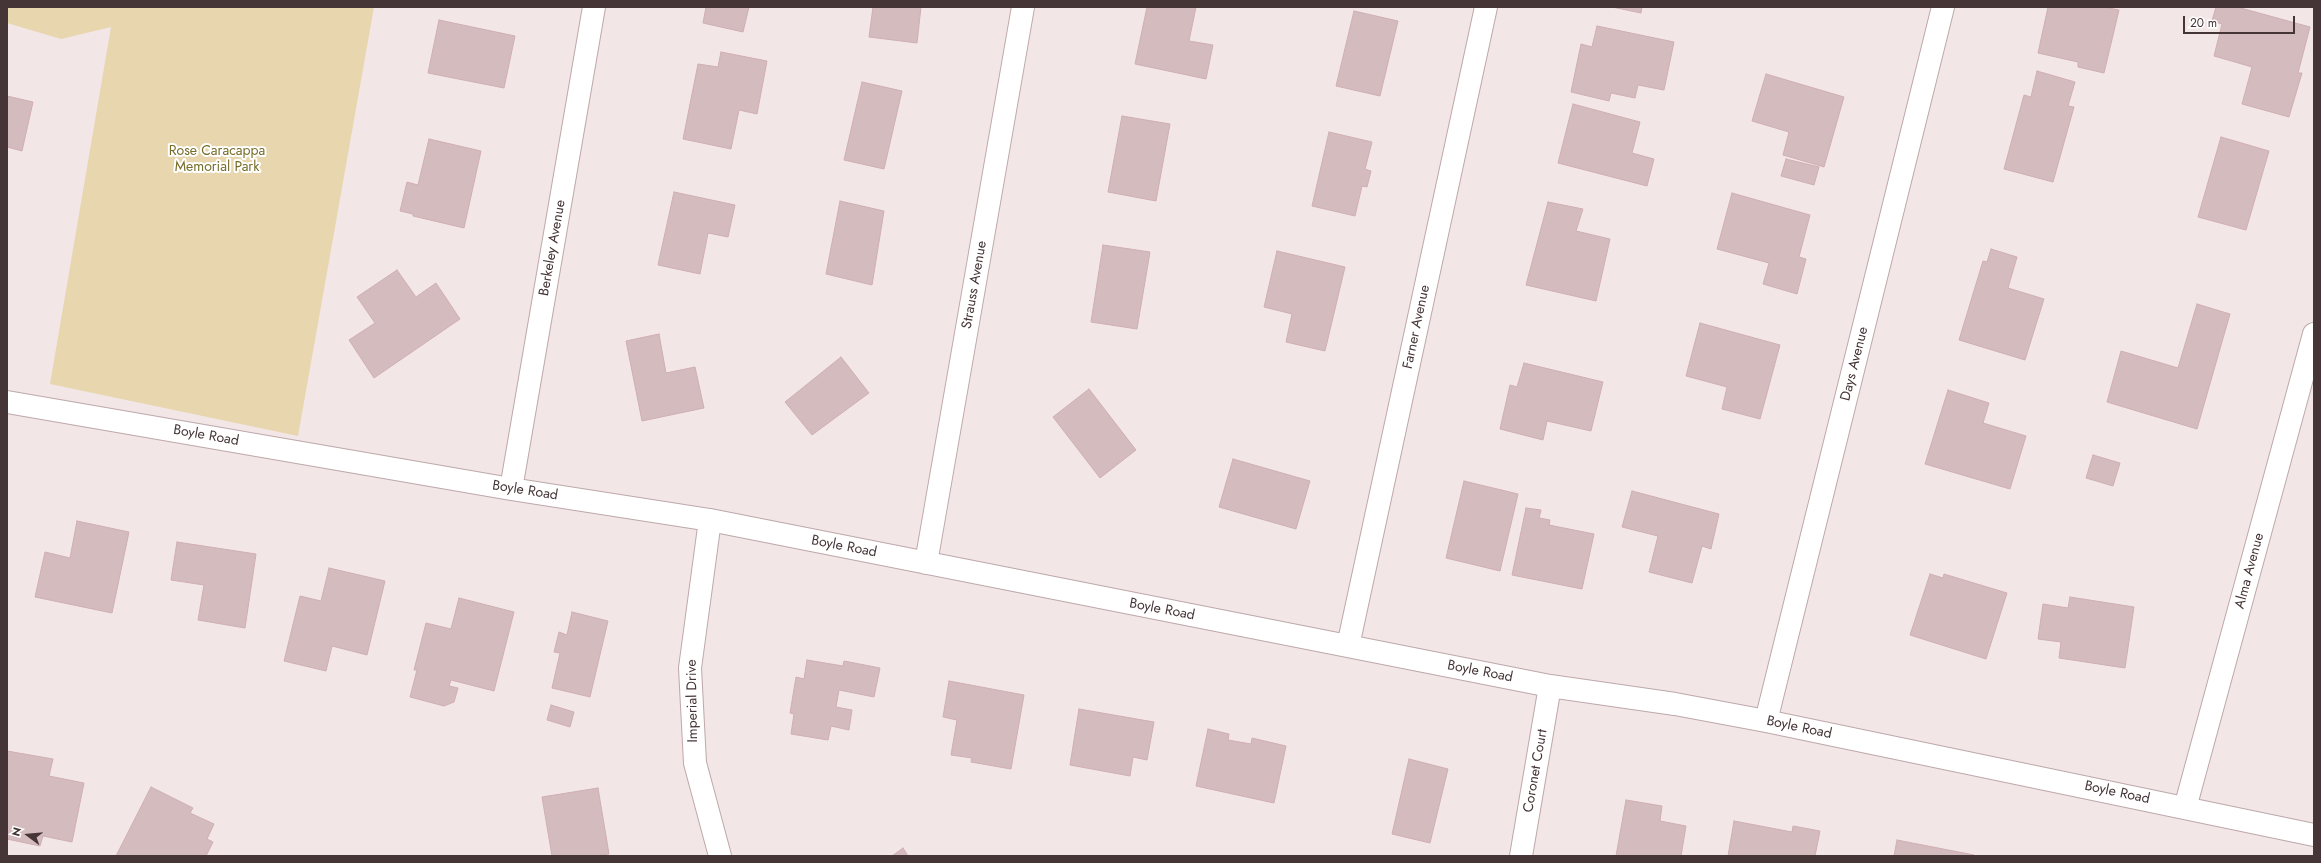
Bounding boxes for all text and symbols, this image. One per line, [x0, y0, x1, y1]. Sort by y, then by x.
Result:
scale bar [2185, 8, 2297, 34]
text: 20 m [2190, 14, 2217, 32]
park label: Rose Caracappa Memorial Park [169, 144, 265, 176]
street label: Berkeley Avenue [536, 199, 570, 297]
street label: Strauss Avenue [959, 240, 991, 330]
street label: Farner Avenue [1400, 284, 1434, 370]
street label: Days Avenue [1838, 325, 1872, 403]
street label: Boyle Road [172, 422, 240, 450]
street label: Boyle Road [491, 478, 559, 504]
street label: Alma Avenue [2232, 531, 2268, 611]
street label: Boyle Road [810, 532, 878, 562]
street label: Boyle Road [1128, 595, 1196, 625]
street label: Boyle Road [1446, 657, 1514, 687]
street label: Imperial Drive [684, 659, 702, 743]
street label: Boyle Road [1765, 713, 1833, 743]
street label: Coronet Court [1520, 728, 1552, 814]
street label: Boyle Road [2083, 778, 2151, 808]
north arrow [8, 815, 48, 855]
text: N [8, 825, 25, 838]

